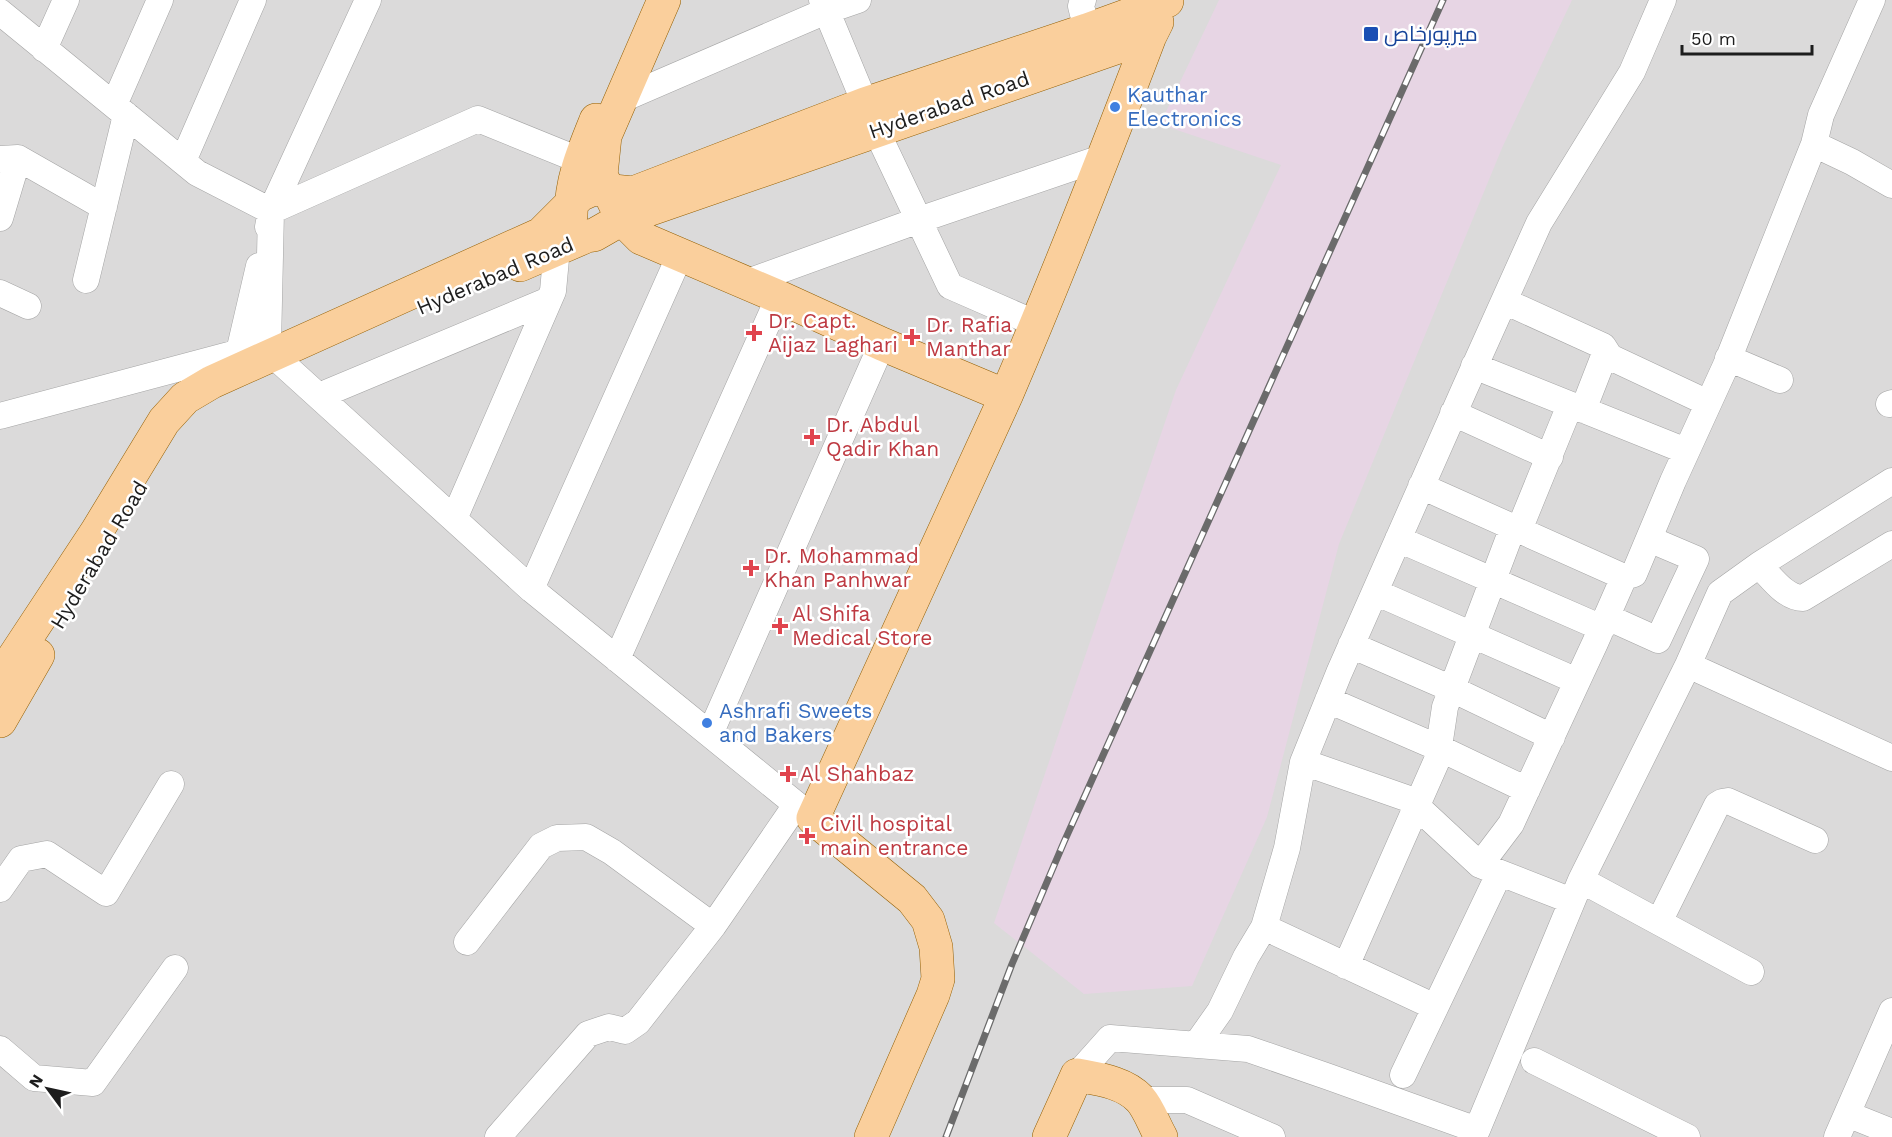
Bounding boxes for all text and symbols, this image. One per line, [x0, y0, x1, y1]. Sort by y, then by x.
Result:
scale bar [1682, 18, 1812, 56]
place label: ميرپورخاص [1384, 21, 1478, 48]
marker: ميرپورخاص [1362, 25, 1380, 43]
text: 50 m [1691, 28, 1736, 49]
street label: Hyderabad Road [865, 65, 1032, 144]
place label: Kauthar Electronics [1127, 82, 1242, 131]
marker: Kauthar Electronics [1108, 100, 1122, 114]
street label: Hyderabad Road [412, 231, 577, 320]
place label: Dr. Capt. Aijaz Laghari [768, 308, 898, 357]
place label: Dr. Rafia Manthar [926, 312, 1012, 361]
marker: Dr. Capt. Aijaz Laghari [745, 324, 763, 342]
marker: Dr. Rafia Manthar [903, 328, 921, 346]
place label: Dr. Abdul Qadir Khan [826, 412, 939, 461]
marker: Dr. Abdul Qadir Khan [803, 428, 821, 446]
street label: Hyderabad Road [45, 476, 153, 633]
place label: Dr. Mohammad Khan Panhwar [764, 543, 919, 592]
marker: Dr. Mohammad Khan Panhwar [742, 559, 760, 577]
place label: Al Shifa Medical Store [792, 601, 932, 650]
marker: Al Shifa Medical Store [773, 619, 787, 633]
place label: Ashrafi Sweets and Bakers [719, 698, 872, 747]
marker: Ashrafi Sweets and Bakers [700, 716, 714, 730]
place label: Al Shahbaz [800, 761, 914, 786]
marker: Al Shahbaz [781, 767, 795, 781]
place label: Civil hospital main entrance [820, 811, 968, 860]
marker: Civil hospital main entrance [798, 827, 816, 845]
north arrow [18, 1059, 78, 1119]
text: N [25, 1071, 47, 1091]

